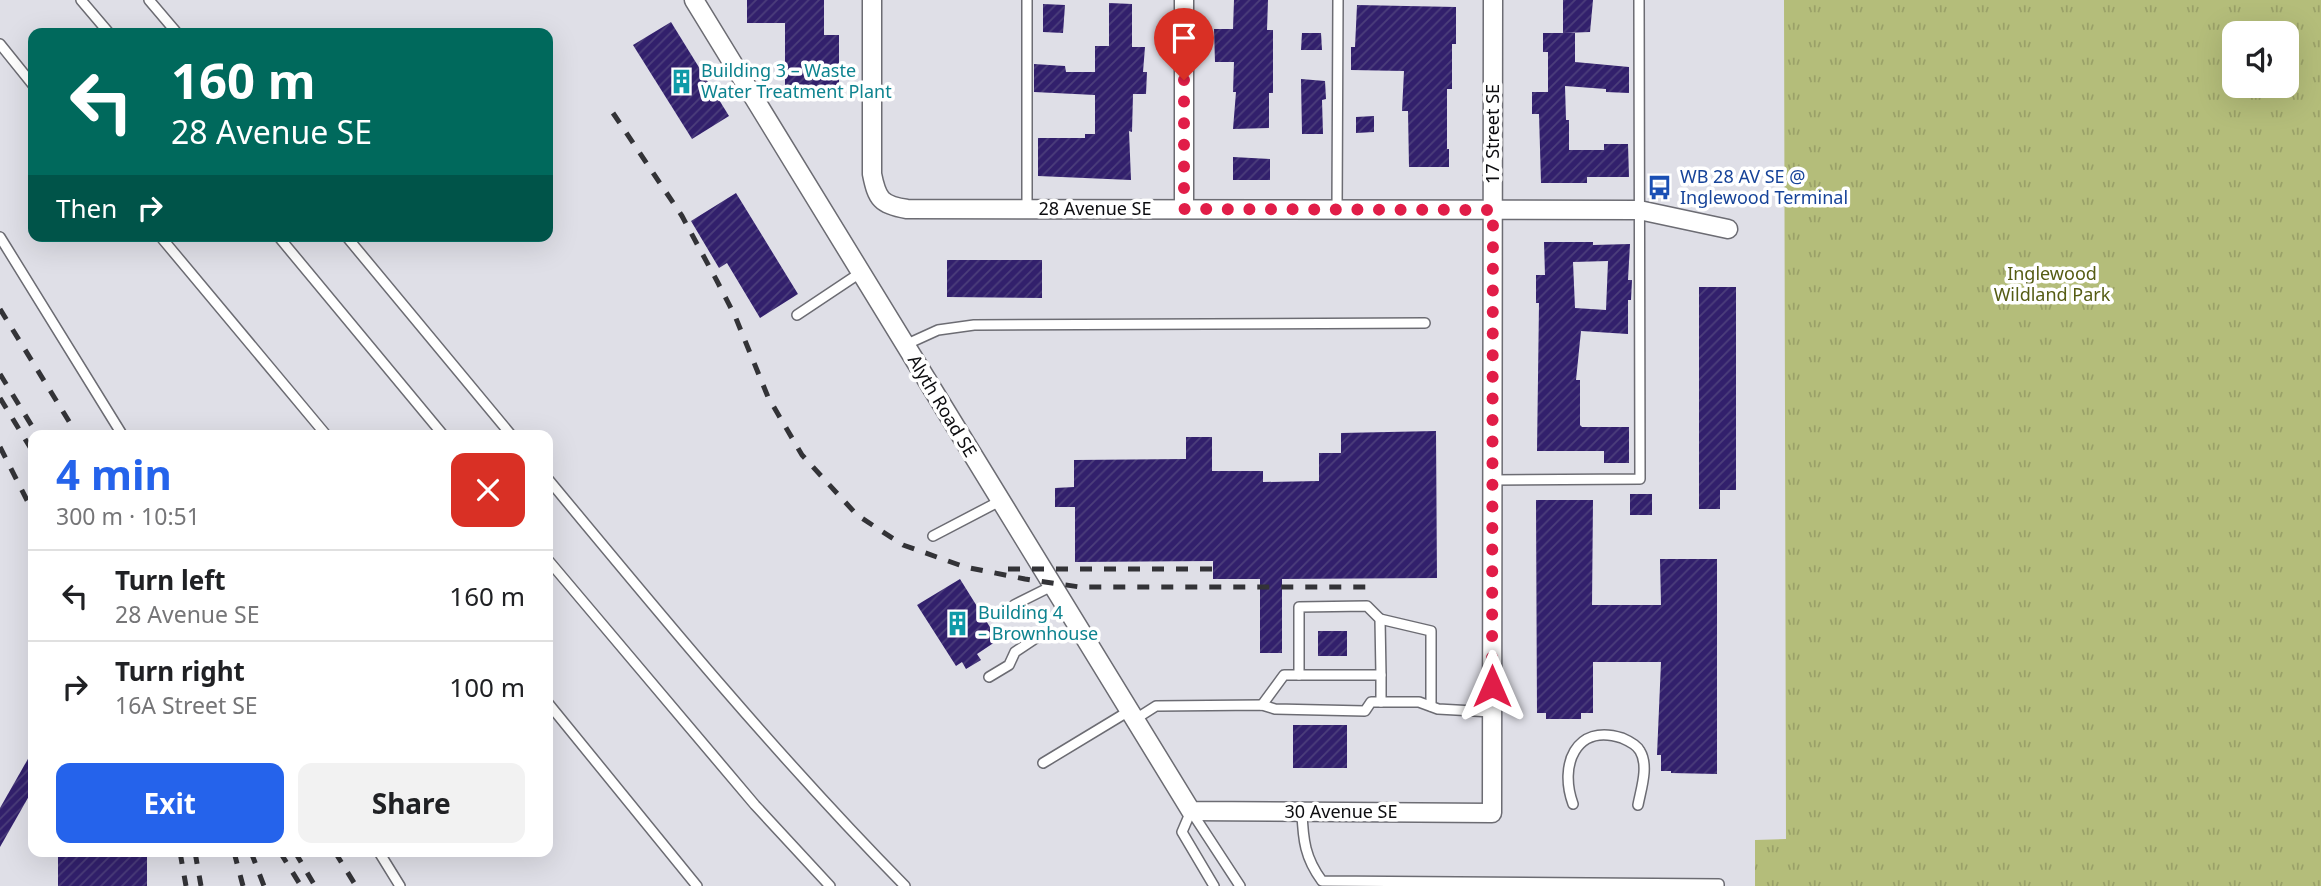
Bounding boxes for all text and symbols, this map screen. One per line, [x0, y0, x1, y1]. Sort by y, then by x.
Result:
pin [1154, 8, 1214, 80]
icon: arrive [1165, 19, 1203, 57]
map controls [2222, 21, 2299, 98]
button: sound [2222, 21, 2299, 98]
text: 160 m [171, 47, 316, 113]
icon: left [56, 56, 147, 147]
place label: Building 3 – Waste Water Treatment Plant [701, 58, 892, 103]
building icon: Building 3 – Waste Water Treatment Plant [667, 67, 695, 95]
street label: 17 Street SE [1480, 84, 1504, 184]
text: 28 Avenue SE [171, 110, 372, 153]
place label: WB 28 AV SE @ Inglewood Terminal [1680, 164, 1848, 209]
bus stop icon: WB 28 AV SE @ Inglewood Terminal [1646, 173, 1674, 201]
icon: right [131, 189, 169, 227]
text: Then [56, 190, 117, 226]
street label: 28 Avenue SE [1038, 196, 1152, 220]
park label: Inglewood Wildland Park [1994, 261, 2111, 306]
street label: Alyth Road SE [903, 350, 983, 461]
text: 4 min [56, 445, 172, 502]
button: close [451, 453, 525, 527]
text: 300 m · 10:51 [56, 500, 200, 532]
text: Turn left [115, 562, 226, 598]
icon: left [56, 577, 94, 615]
text: 160 m [449, 578, 525, 614]
text: 28 Avenue SE [115, 598, 259, 630]
place label: Building 4 – Brownhouse [978, 600, 1098, 645]
building icon: Building 4 – Brownhouse [944, 609, 972, 637]
position arrow [1455, 649, 1529, 723]
text: Turn right [115, 653, 245, 689]
icon: right [56, 668, 94, 706]
text: 100 m [449, 669, 525, 705]
text: 16A Street SE [115, 689, 258, 721]
button: Exit [56, 763, 284, 843]
button: Share [298, 763, 525, 843]
street label: 30 Avenue SE [1284, 799, 1398, 823]

